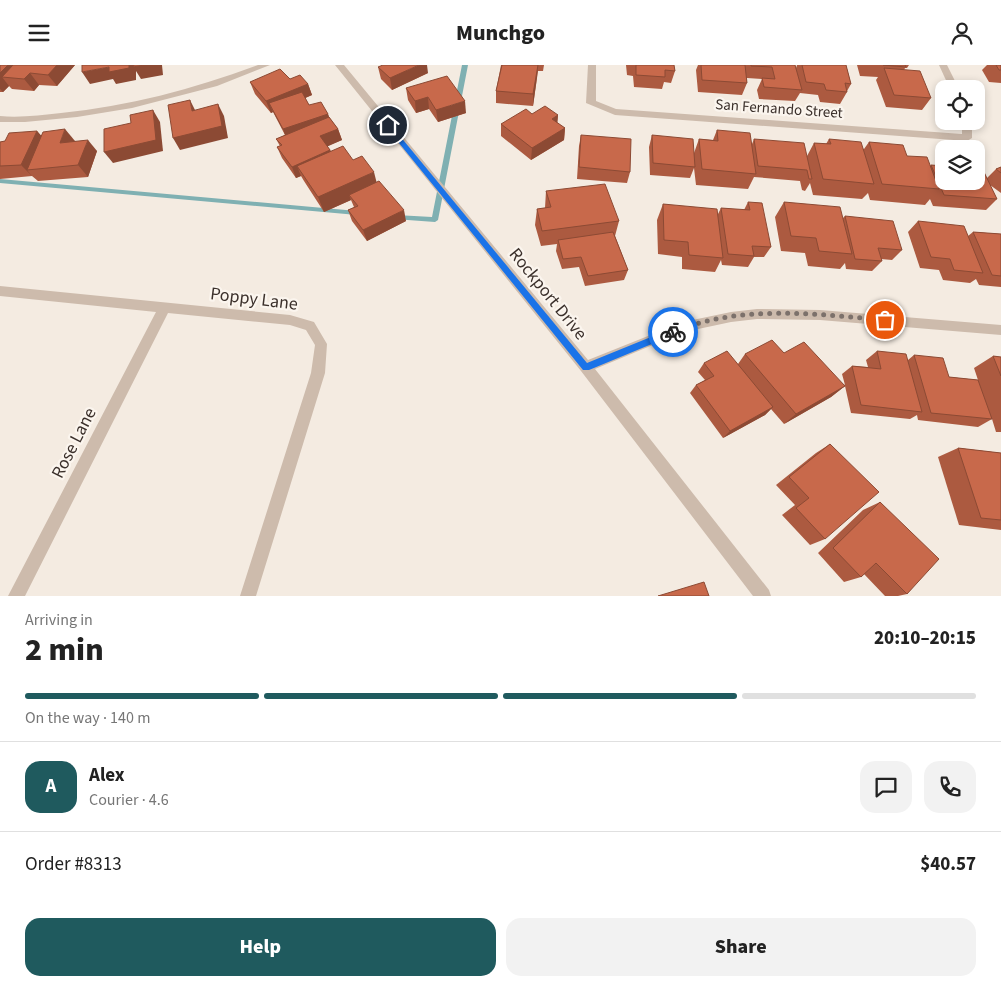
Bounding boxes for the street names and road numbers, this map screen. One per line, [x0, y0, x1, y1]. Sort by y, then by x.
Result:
street label: San Fernando Street [715, 94, 843, 124]
street label: Rockport Drive [503, 243, 593, 345]
street label: Poppy Lane [209, 281, 299, 317]
street label: Rose Lane [46, 403, 103, 483]

